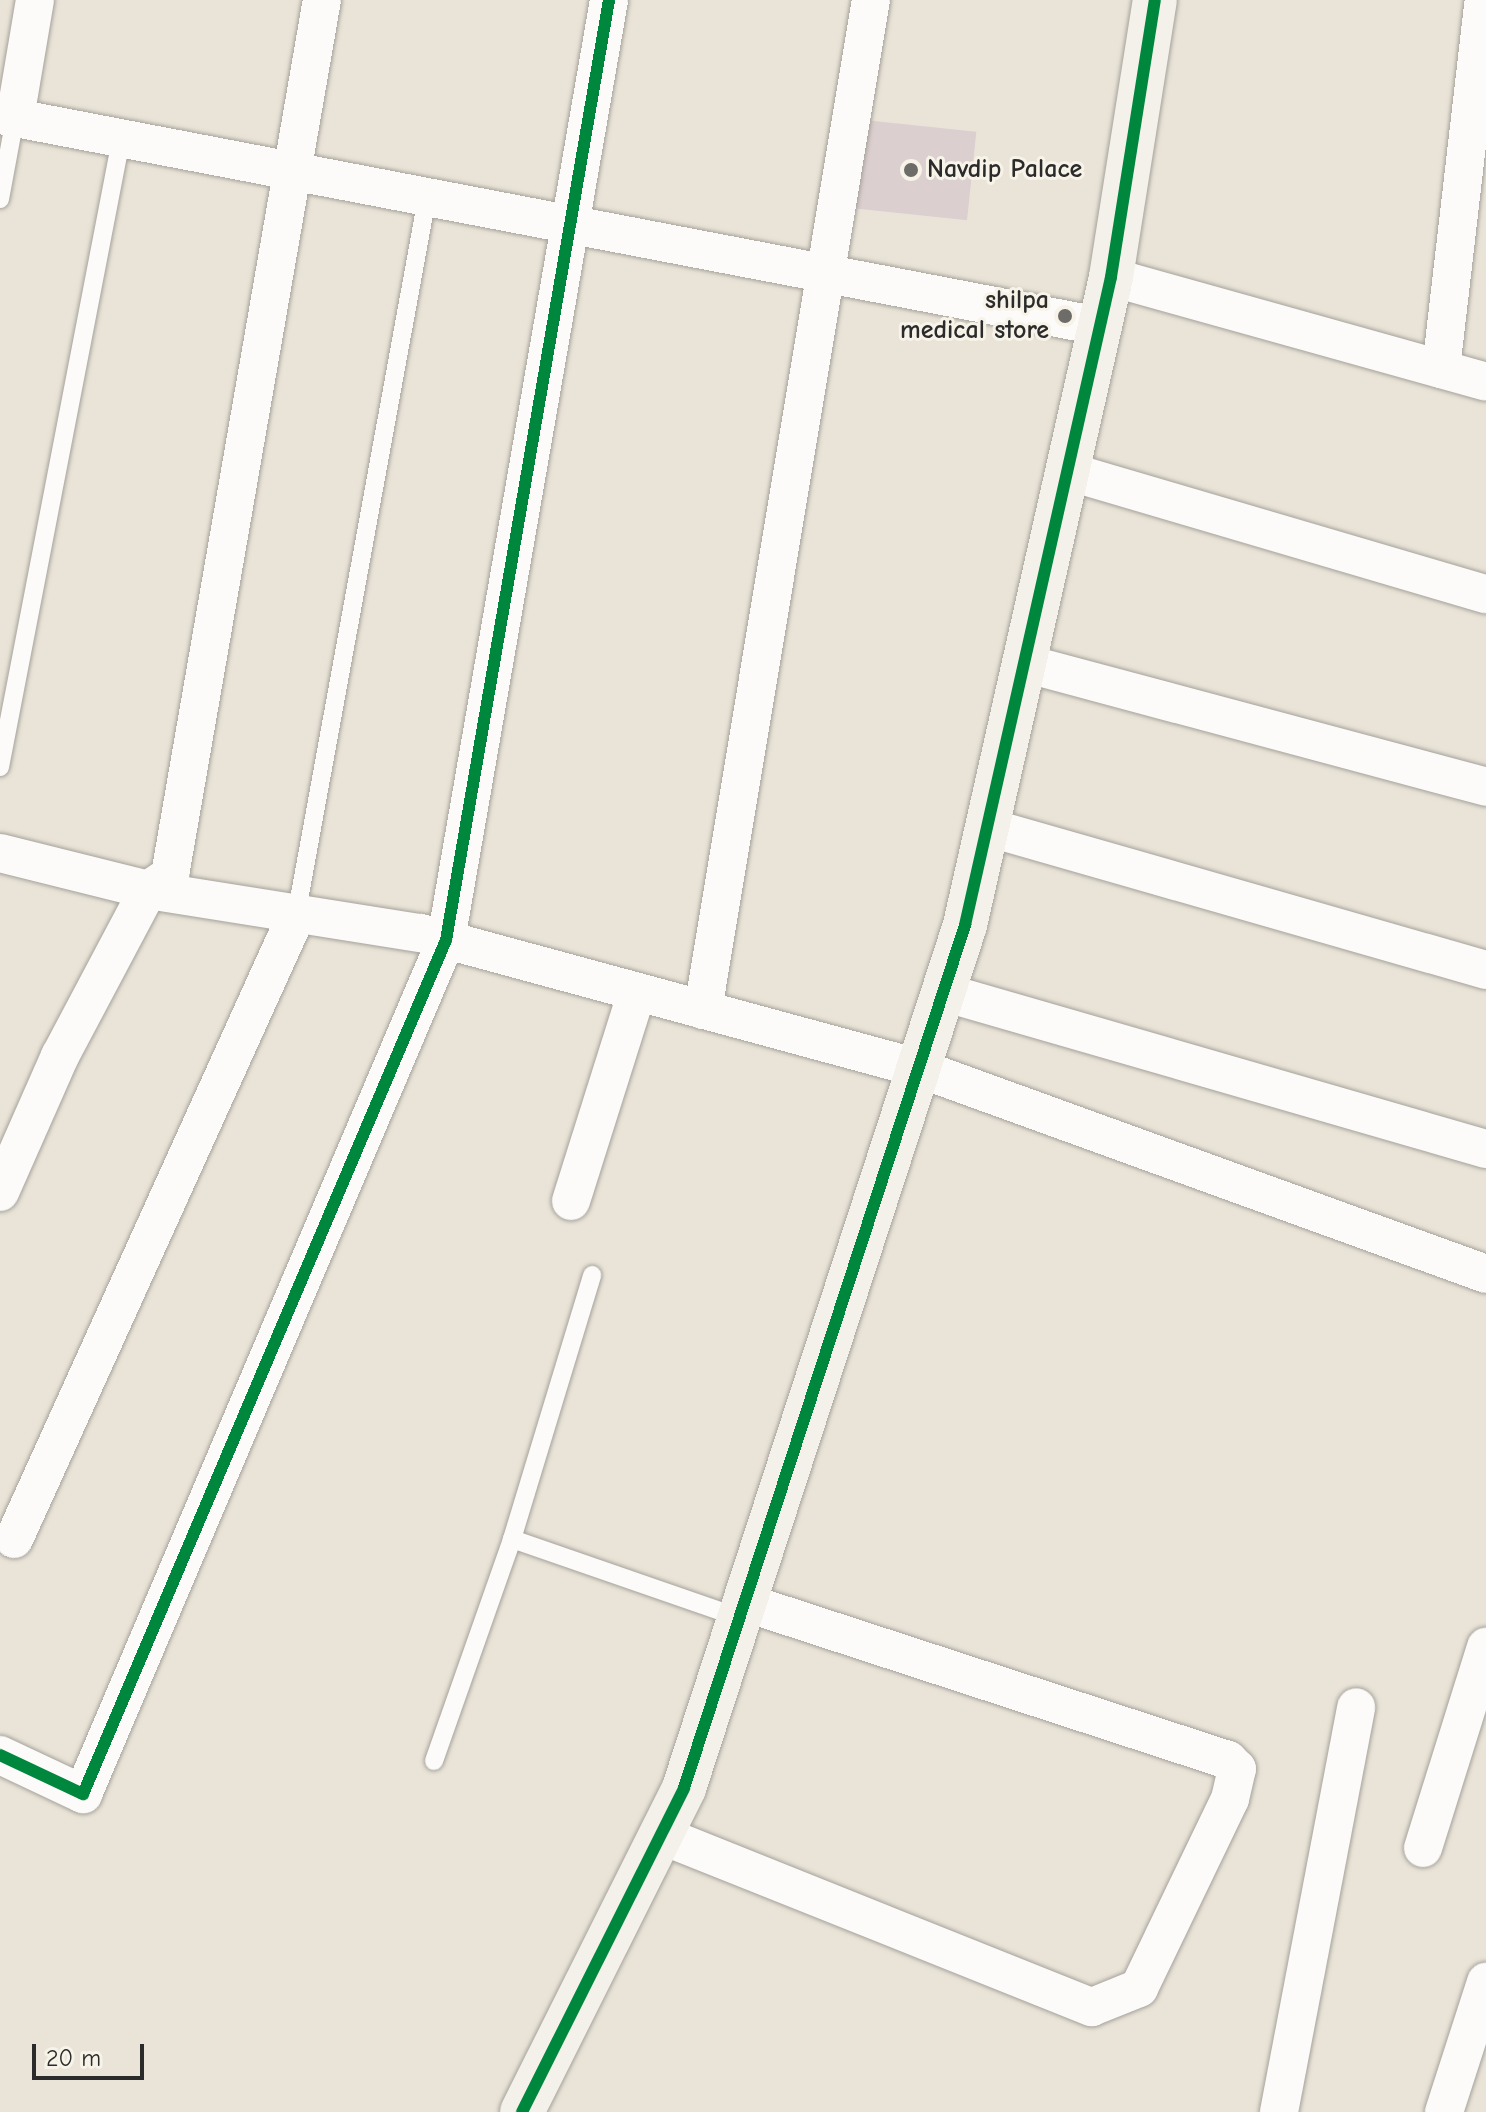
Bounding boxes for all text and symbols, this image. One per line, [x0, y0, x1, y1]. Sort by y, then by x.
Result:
place label: Navdip Palace [927, 154, 1082, 186]
marker: Navdip Palace [902, 161, 920, 179]
place label: shilpa medical store [900, 285, 1049, 346]
marker: shilpa medical store [1056, 307, 1074, 325]
scale bar [36, 2028, 148, 2078]
text: 20 m [46, 2044, 101, 2072]

